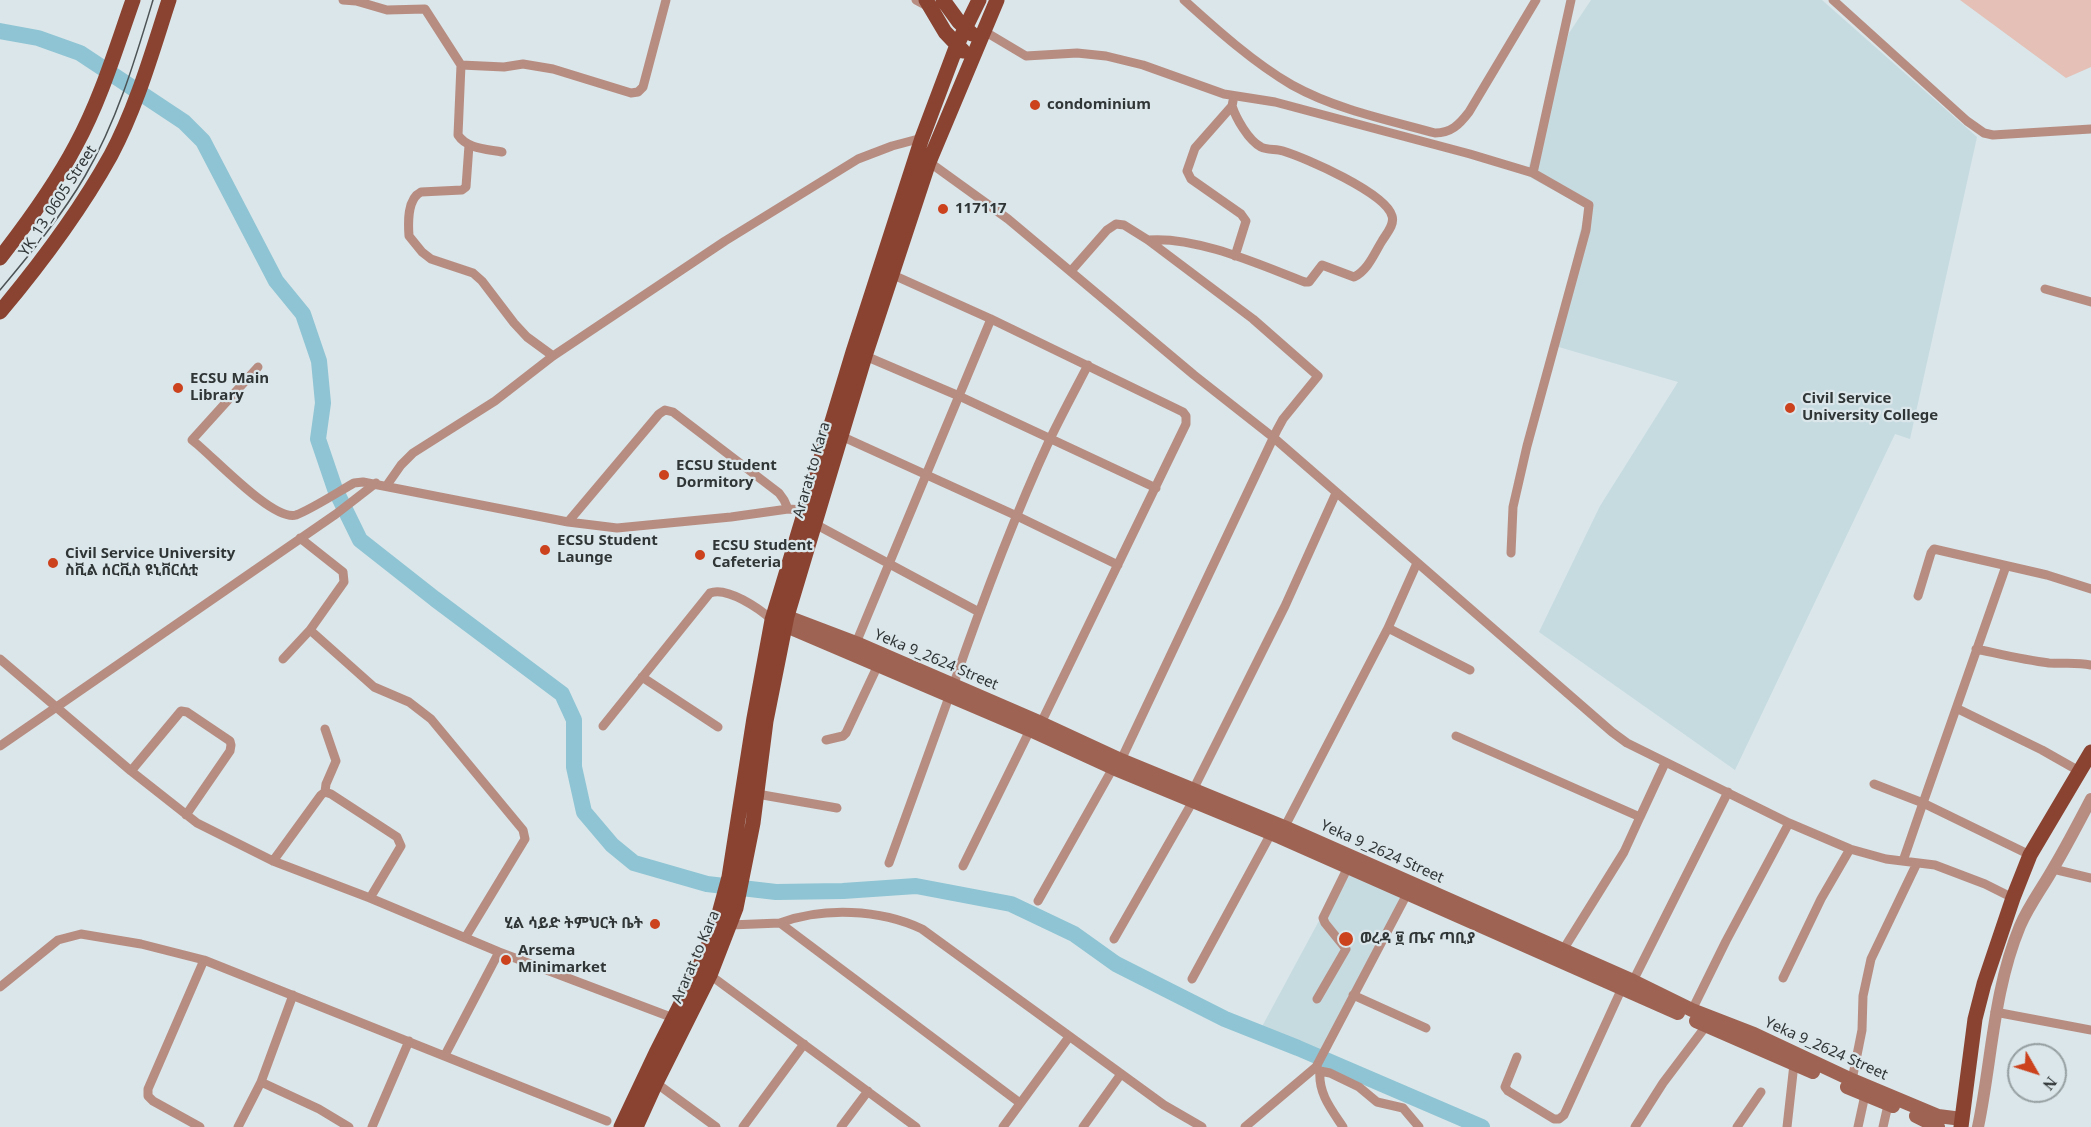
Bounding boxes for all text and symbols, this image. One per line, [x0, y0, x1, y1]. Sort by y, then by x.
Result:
place label: condominium [1047, 96, 1151, 114]
marker: condominium [1028, 98, 1042, 112]
street label: YK_13_0605 Street [15, 142, 101, 260]
place label: 117117 [955, 200, 1006, 218]
marker: 117117 [936, 202, 950, 216]
place label: ECSU Main Library [190, 370, 269, 405]
marker: ECSU Main Library [171, 381, 185, 395]
place label: Civil Service University College [1802, 390, 1938, 425]
marker: Civil Service University College [1783, 401, 1797, 415]
street label: Ararat to Kara [790, 420, 834, 520]
place label: ECSU Student Dormitory [676, 457, 777, 492]
marker: ECSU Student Dormitory [657, 468, 671, 482]
place label: ECSU Student Launge [557, 532, 658, 567]
place label: ECSU Student Cafeteria [712, 537, 813, 572]
marker: ECSU Student Launge [538, 543, 552, 557]
place label: Civil Service University ስቪል ሰርቪስ ዩኒቨርሲቲ [65, 545, 235, 580]
marker: ECSU Student Cafeteria [693, 548, 707, 562]
marker: Civil Service University ስቪል ሰርቪስ ዩኒቨርሲቲ [46, 556, 60, 570]
street label: Yeka 9_2624 Street [871, 626, 1001, 694]
street label: Yeka 9_2624 Street [1318, 817, 1446, 887]
street label: Ararat to Kara [668, 908, 724, 1006]
place label: ሂል ሳይድ ትምህርት ቤት [504, 915, 643, 933]
marker: ሂል ሳይድ ትምህርት ቤት [648, 917, 662, 931]
marker: ወረዳ ፱ ጤና ጣቢያ [1337, 930, 1355, 948]
place label: ወረዳ ፱ ጤና ጣቢያ [1360, 930, 1475, 948]
place label: Arsema Minimarket [518, 942, 606, 977]
marker: Arsema Minimarket [499, 953, 513, 967]
street label: Yeka 9_2624 Street [1762, 1014, 1890, 1084]
north arrow [2007, 1043, 2067, 1103]
text: N [2040, 1074, 2060, 1093]

